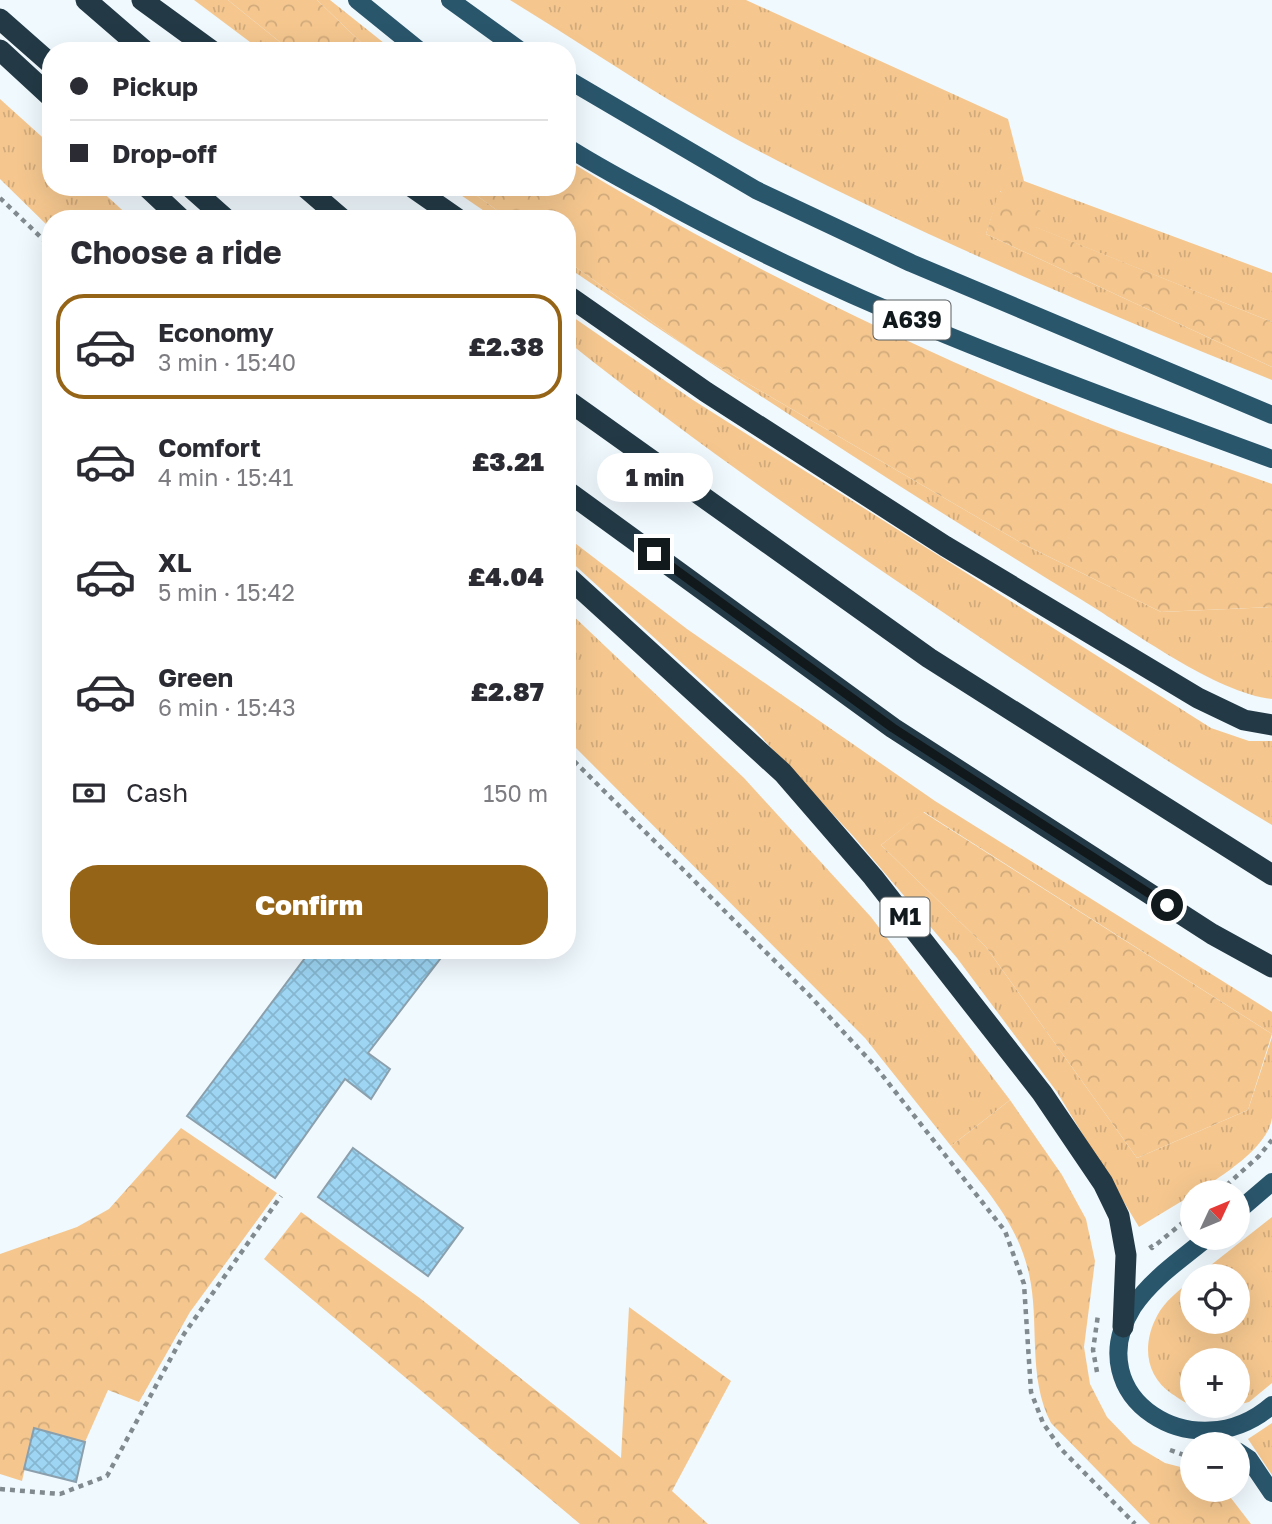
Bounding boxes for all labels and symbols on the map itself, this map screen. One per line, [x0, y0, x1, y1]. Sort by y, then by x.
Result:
road number: A639 [874, 300, 950, 340]
callout: 1 min [596, 452, 712, 502]
route end [638, 538, 670, 570]
route start [1151, 889, 1183, 921]
road number: M1 [880, 898, 930, 936]
north arrow [1180, 1180, 1250, 1250]

